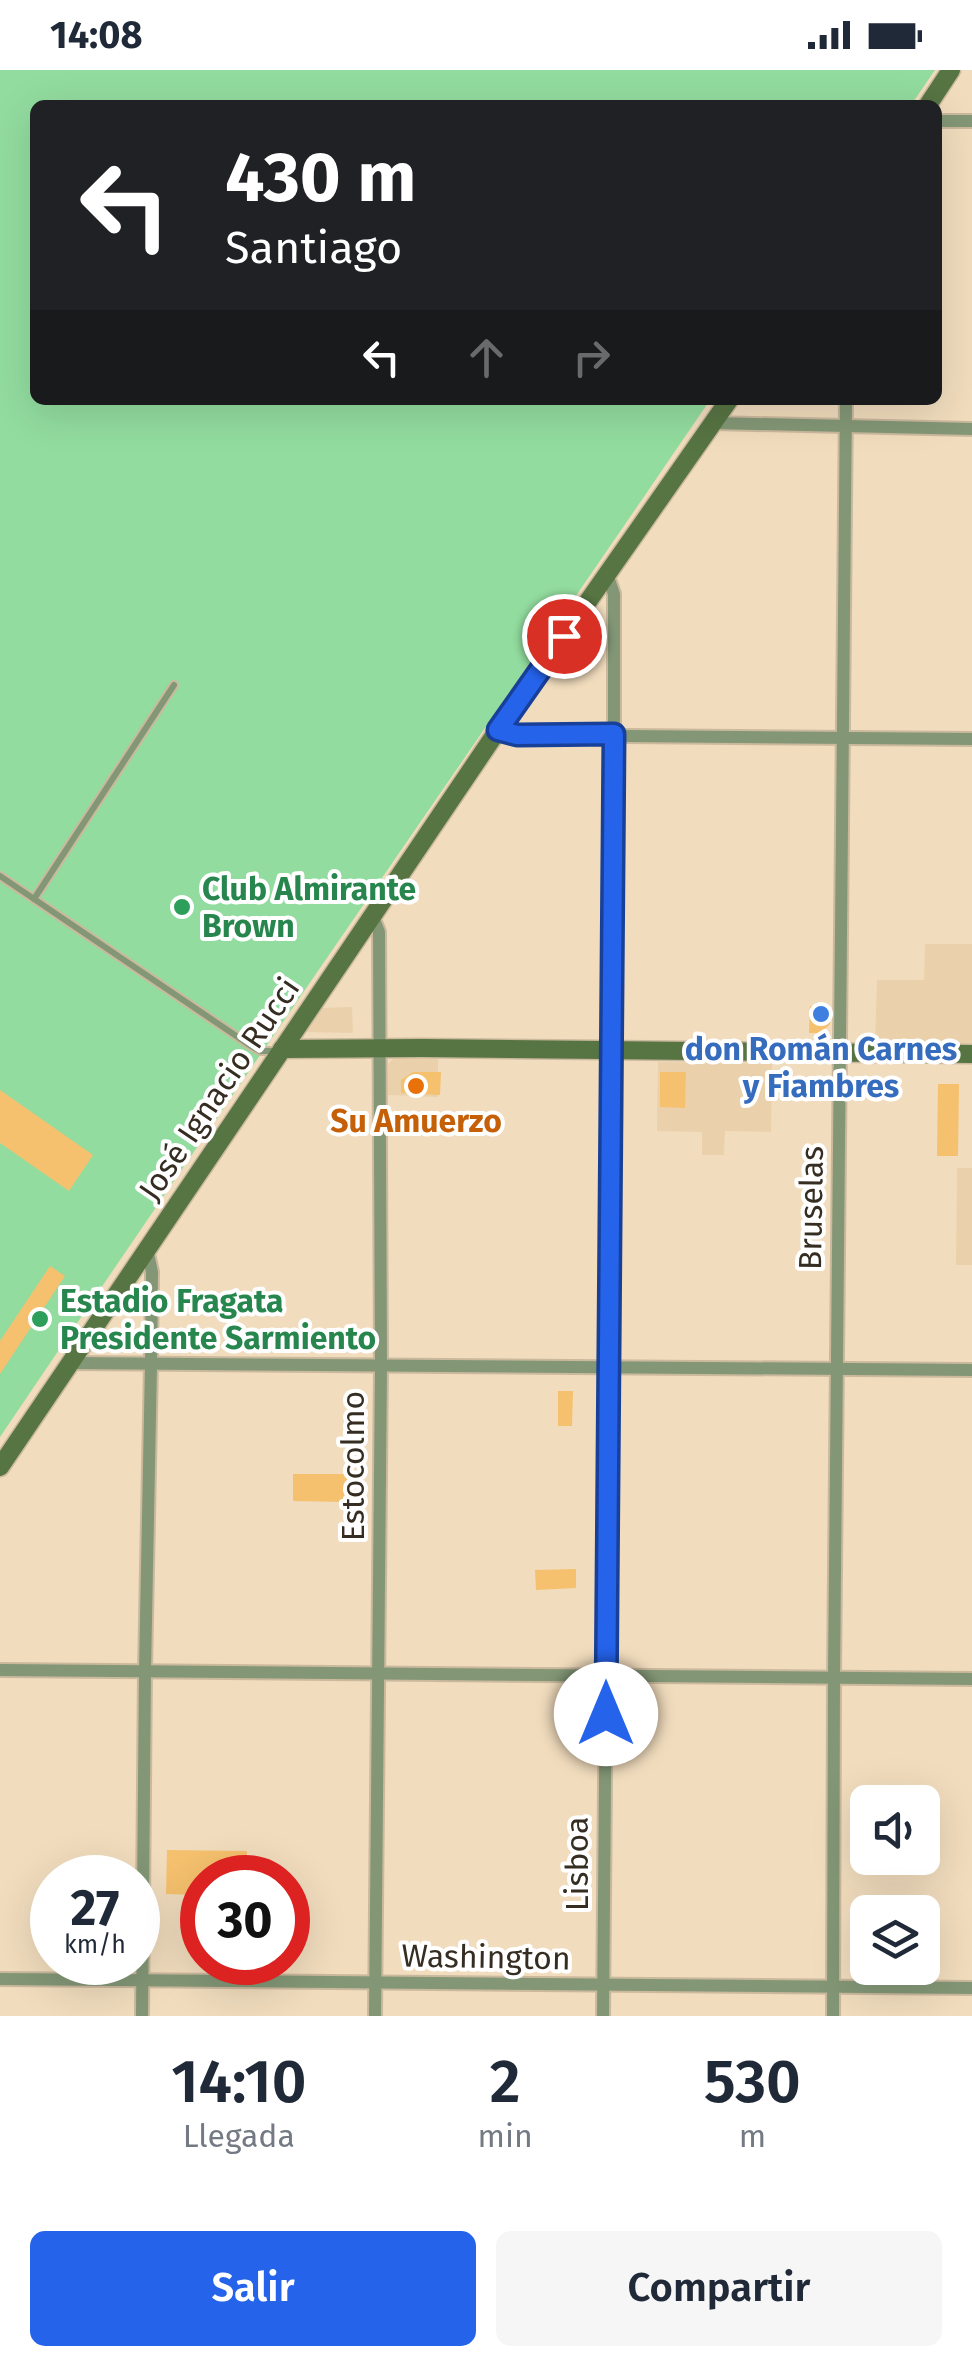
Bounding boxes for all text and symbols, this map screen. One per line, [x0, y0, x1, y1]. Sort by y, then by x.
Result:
text: 14:08 [50, 12, 143, 58]
text: 430 m [225, 136, 417, 220]
icon: left [60, 140, 190, 270]
text: Santiago [225, 221, 402, 275]
icon: left [354, 330, 409, 385]
icon: ahead [459, 330, 514, 385]
icon: right [564, 330, 619, 385]
pin [522, 594, 607, 679]
icon: arrive [537, 609, 592, 664]
place label: Club Almirante Brown [202, 870, 416, 945]
marker: Club Almirante Brown [171, 896, 193, 918]
street label: José Ignacio Rucci [131, 971, 307, 1207]
marker: don Román Carnes y Fiambres [810, 1003, 832, 1025]
place label: don Román Carnes y Fiambres [685, 1030, 957, 1105]
marker: Su Amuerzo [405, 1075, 427, 1097]
place label: Su Amuerzo [330, 1102, 502, 1140]
street label: Bruselas [791, 1146, 831, 1270]
place label: Estadio Fragata Presidente Sarmiento [60, 1282, 376, 1357]
marker: Estadio Fragata Presidente Sarmiento [29, 1308, 51, 1330]
street label: Estocolmo [334, 1391, 372, 1541]
position arrow [554, 1662, 658, 1766]
map controls [850, 1785, 940, 1985]
button: sound [850, 1785, 940, 1875]
street label: Lisboa [558, 1817, 596, 1911]
speed limit sign: 30 [180, 1855, 310, 1985]
text: 27 [71, 1878, 119, 1938]
button: layers [850, 1895, 940, 1985]
text: km/h [64, 1930, 126, 1960]
street label: Washington [401, 1937, 571, 1977]
text: 14:10 [171, 2046, 306, 2118]
text: 2 [490, 2046, 521, 2118]
text: 530 [704, 2046, 801, 2118]
text: Llegada [183, 2117, 295, 2155]
text: min [478, 2117, 533, 2155]
text: m [739, 2117, 766, 2155]
button: Salir [30, 2231, 476, 2346]
button: Compartir [496, 2231, 942, 2346]

